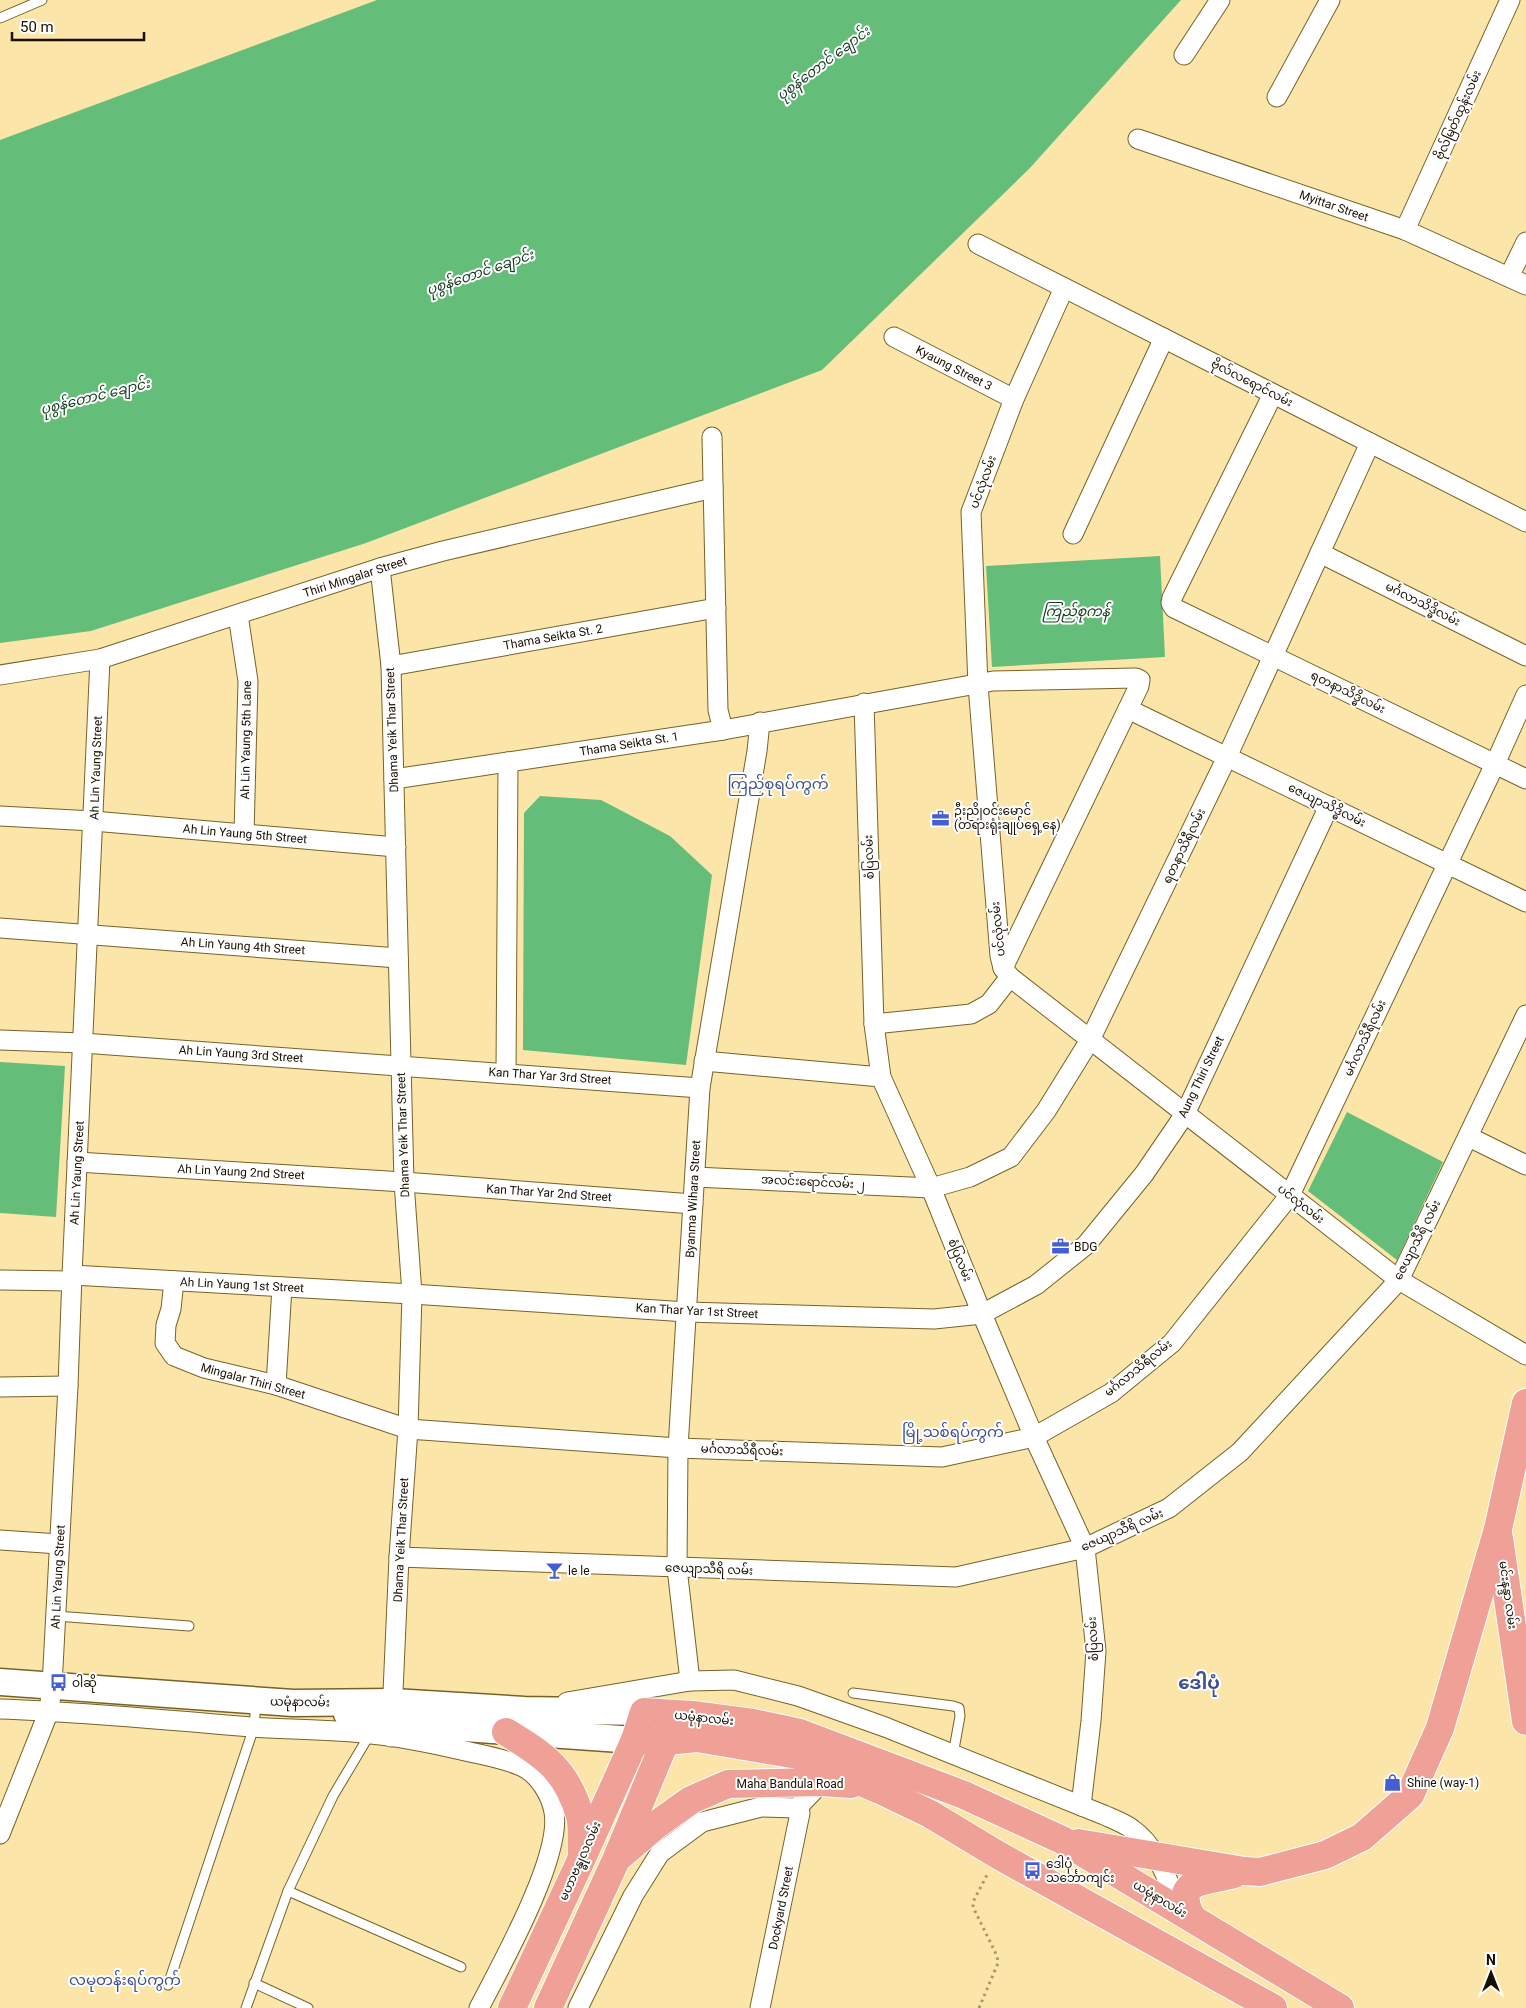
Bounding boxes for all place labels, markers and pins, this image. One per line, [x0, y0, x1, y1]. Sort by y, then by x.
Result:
place label: ဦးညိုဝင်းမောင် (တရားရုံးချုပ်ရှေ့နေ) [954, 802, 1061, 835]
office icon: ဦးညိုဝင်းမောင် (တရားရုံးချုပ်ရှေ့နေ) [930, 808, 950, 828]
office icon: BDG [1050, 1237, 1070, 1257]
place label: BDG [1074, 1240, 1098, 1254]
bar icon: le le [544, 1561, 564, 1581]
place label: le le [568, 1564, 590, 1578]
bus stop icon: ဝါဆို [48, 1673, 68, 1693]
place label: ဝါဆို [72, 1674, 97, 1693]
shop icon: Shine (way-1) [1383, 1773, 1403, 1793]
place label: Shine (way-1) [1407, 1776, 1479, 1790]
place label: ဒေါပုံ သင်္ဘောကျင်း [1046, 1855, 1114, 1888]
bus stop icon: ဒေါပုံ သင်္ဘောကျင်း [1022, 1861, 1042, 1881]

